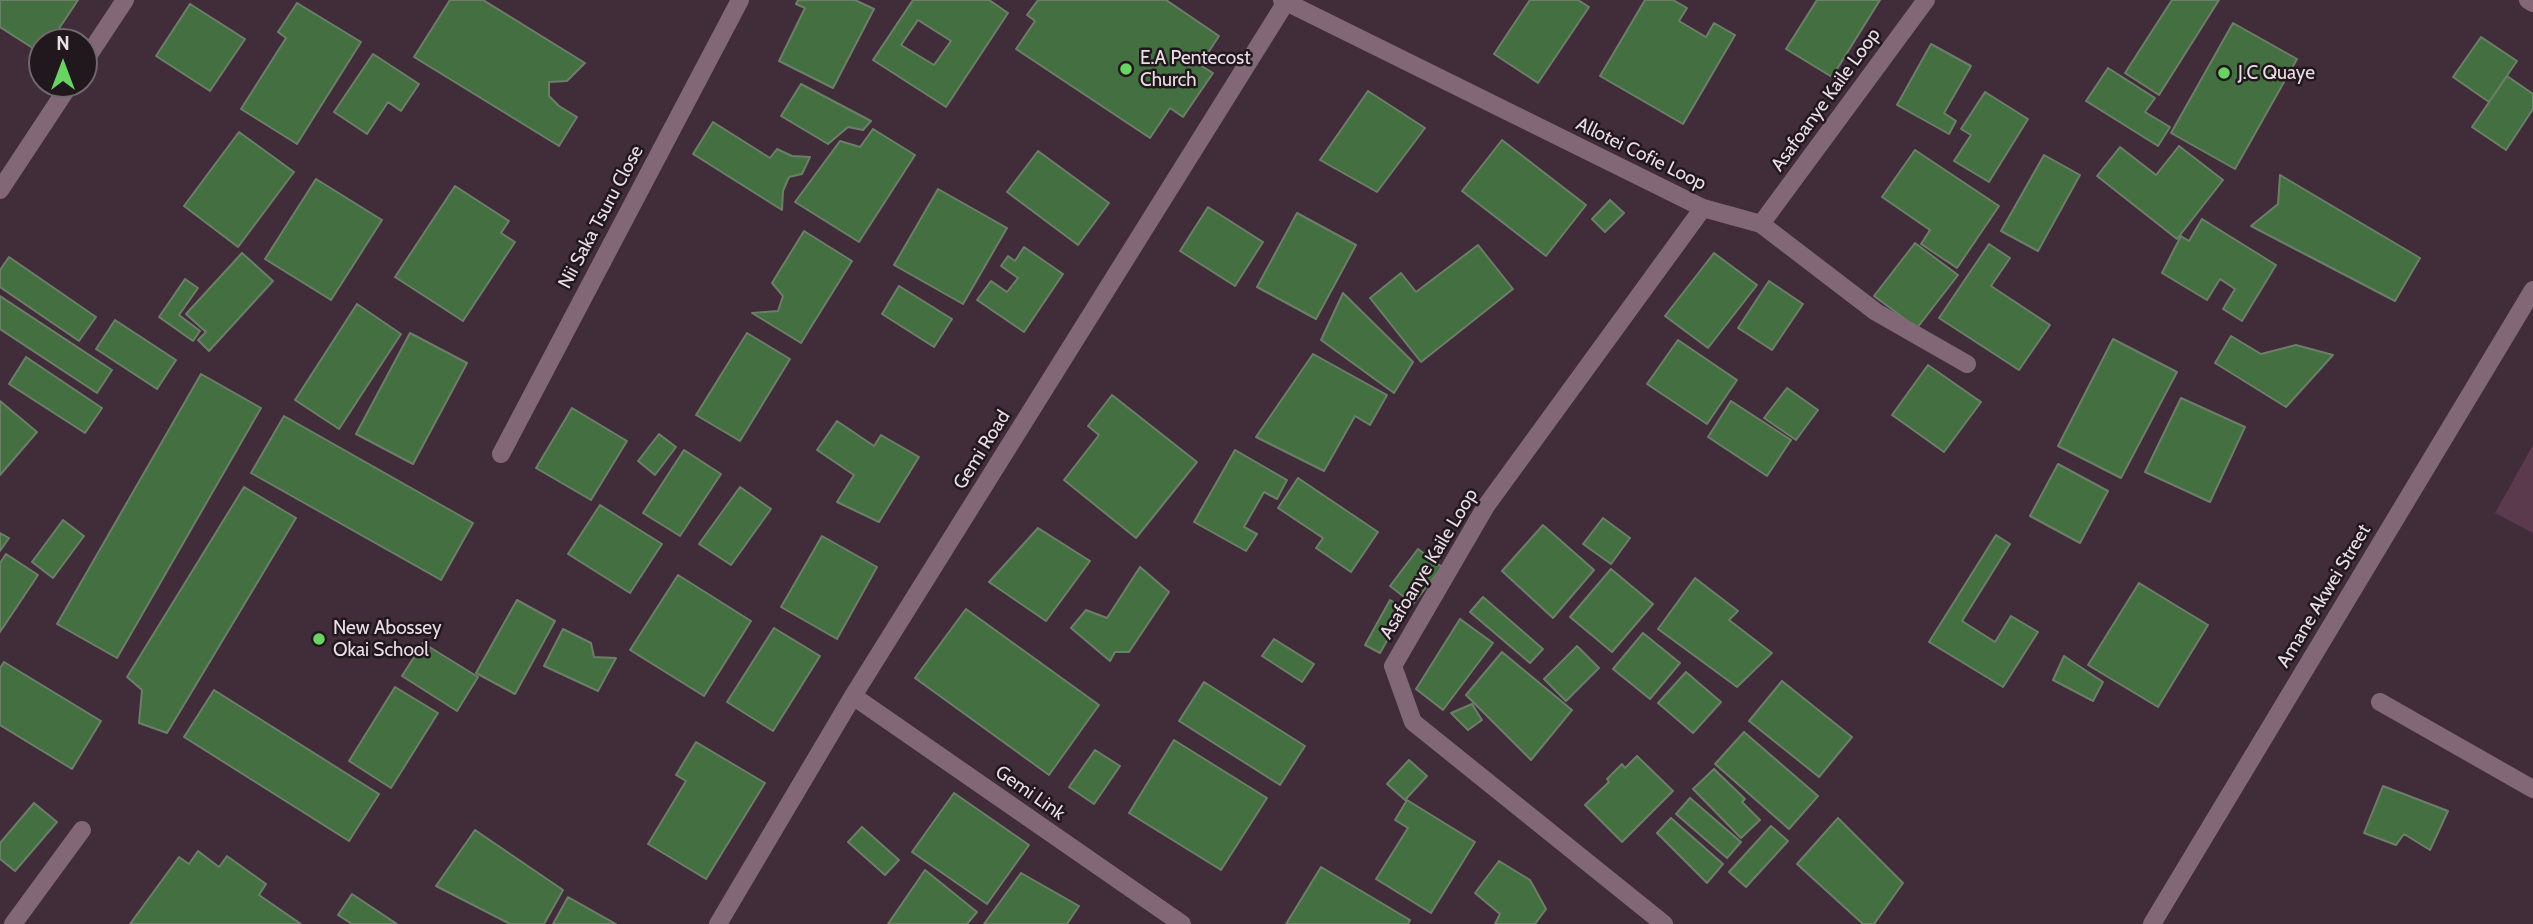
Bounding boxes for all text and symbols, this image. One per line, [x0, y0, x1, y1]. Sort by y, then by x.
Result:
street label: Asafoanye Kaile Loop [1766, 24, 1886, 176]
north arrow [28, 28, 98, 98]
text: N [56, 32, 70, 55]
place label: E.A Pentecost Church [1140, 47, 1251, 91]
marker: E.A Pentecost Church [1118, 61, 1134, 77]
place label: J.C Quaye [2238, 62, 2315, 84]
marker: J.C Quaye [2216, 65, 2232, 81]
street label: Allotei Cofie Loop [1572, 113, 1710, 195]
street label: Nii Saka Tsuru Close [554, 142, 648, 292]
street label: Gemi Road [949, 406, 1015, 494]
street label: Asafoanye Kaile Loop [1375, 485, 1483, 643]
street label: Amane Akwei Street [2272, 520, 2376, 672]
place label: New Abossey Okai School [333, 617, 442, 661]
marker: New Abossey Okai School [311, 631, 327, 647]
street label: Gemi Link [991, 761, 1069, 825]

